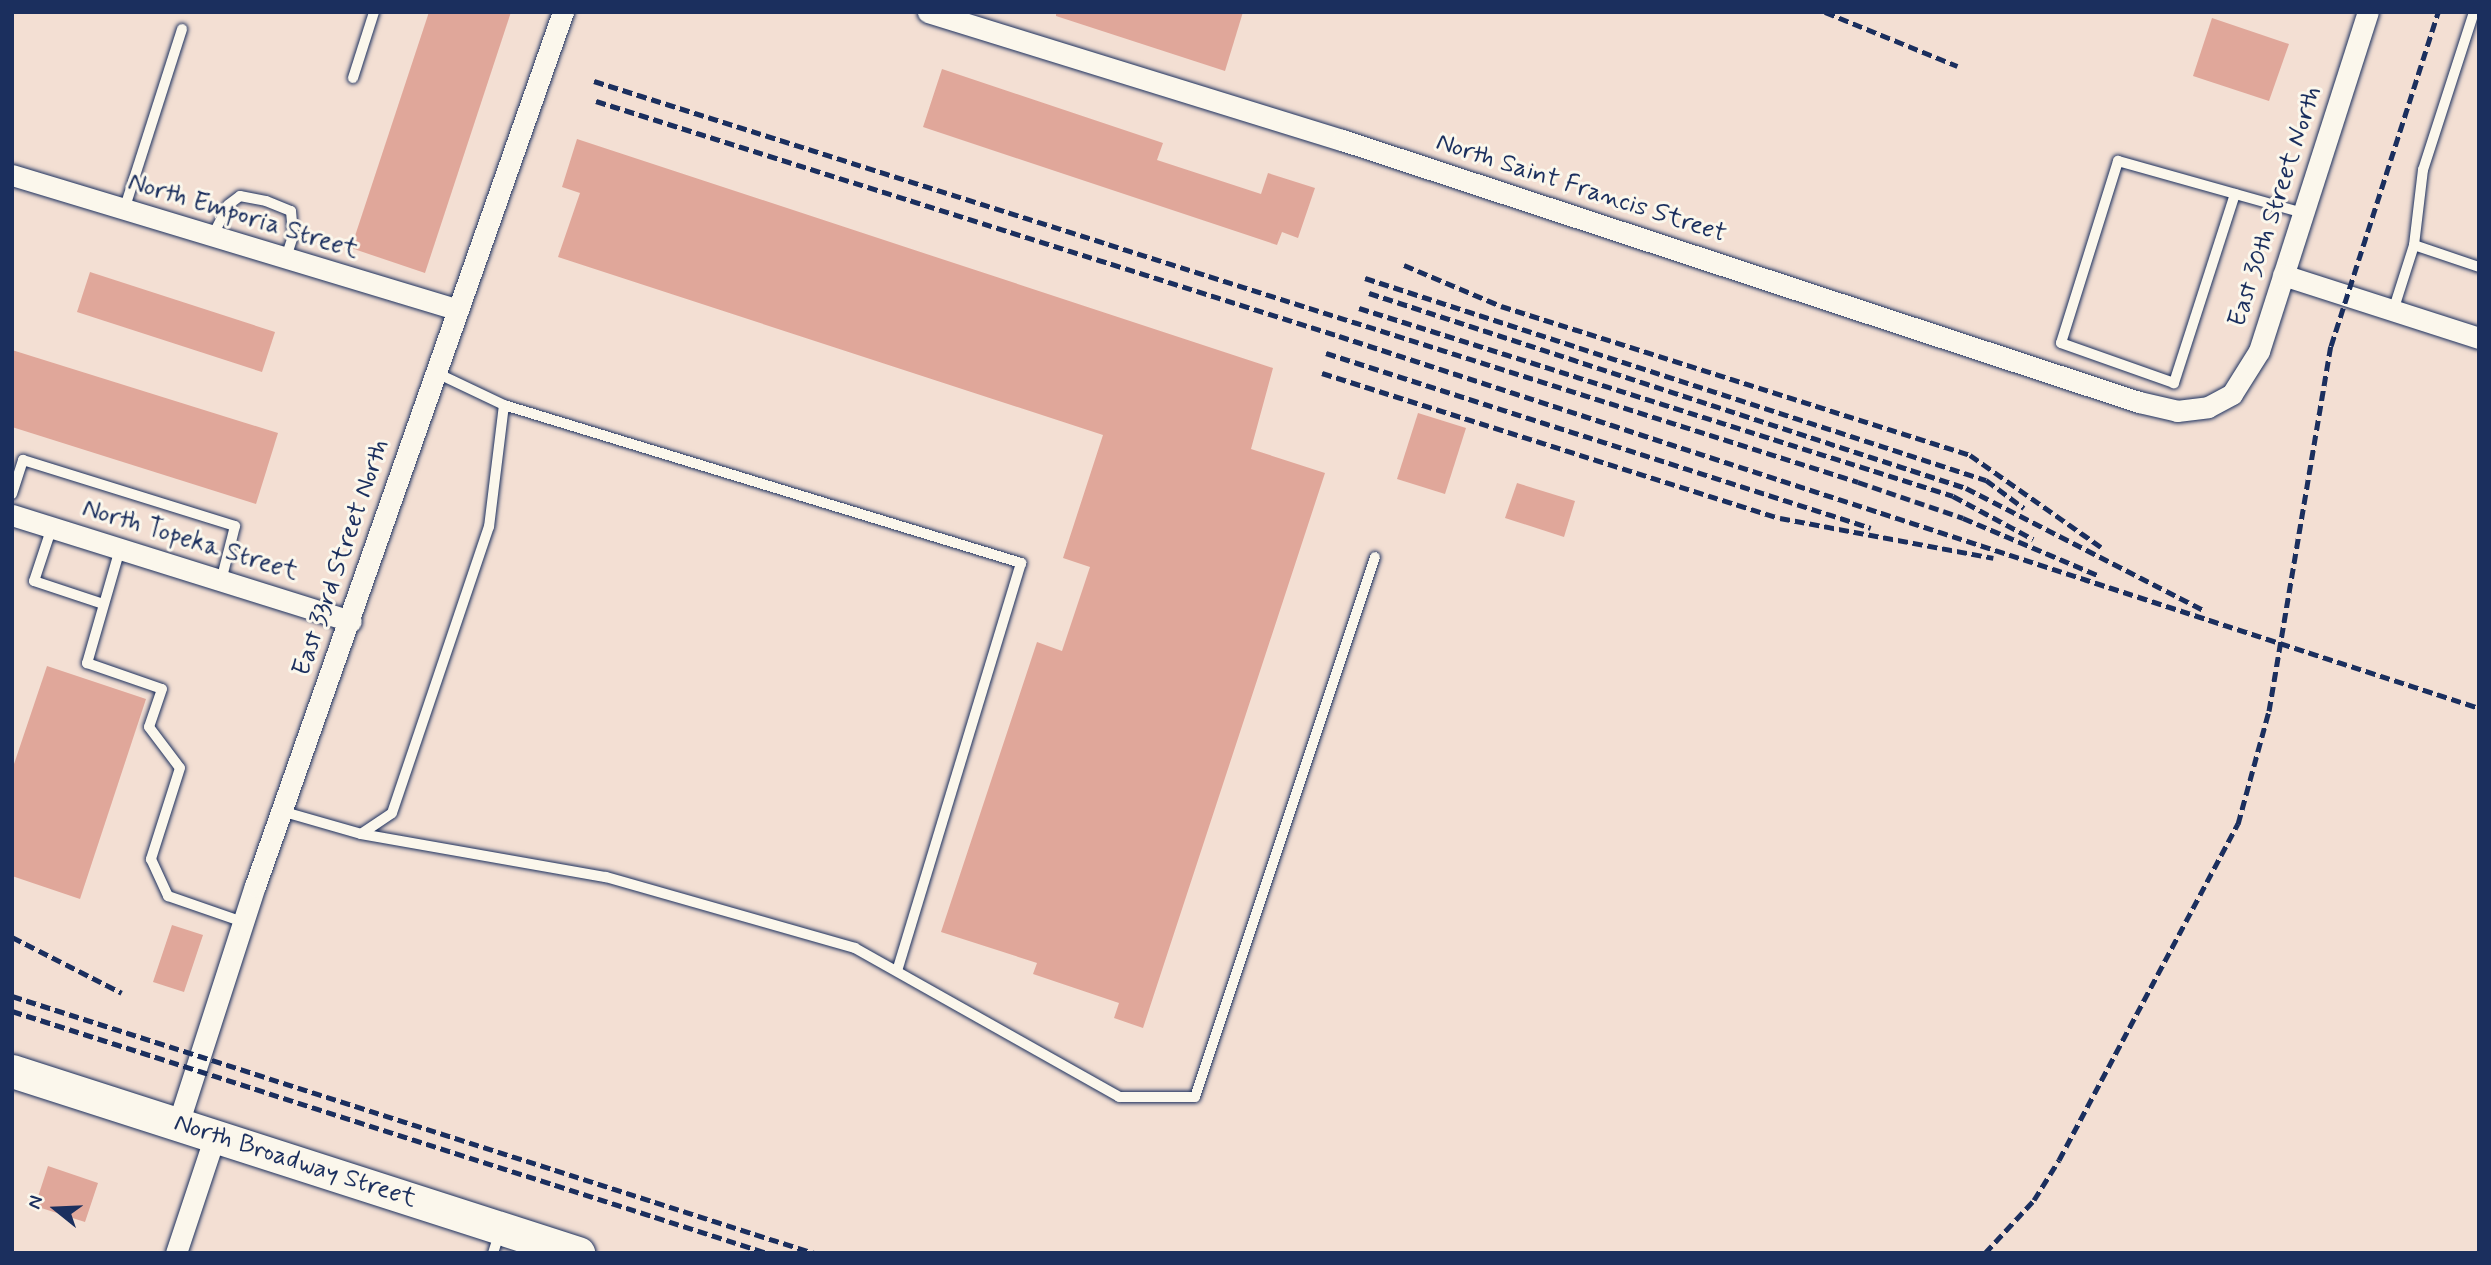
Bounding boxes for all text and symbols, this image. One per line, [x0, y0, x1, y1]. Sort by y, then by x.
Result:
street label: East 30th Street North [2223, 83, 2329, 331]
street label: North Saint Francis Street [1433, 127, 1729, 251]
street label: North Emporia Street [124, 167, 362, 267]
street label: East 33rd Street North [287, 436, 397, 680]
street label: North Topeka Street [78, 493, 302, 589]
street label: North Broadway Street [170, 1108, 420, 1216]
north arrow [21, 1174, 91, 1244]
text: N [22, 1192, 49, 1212]

